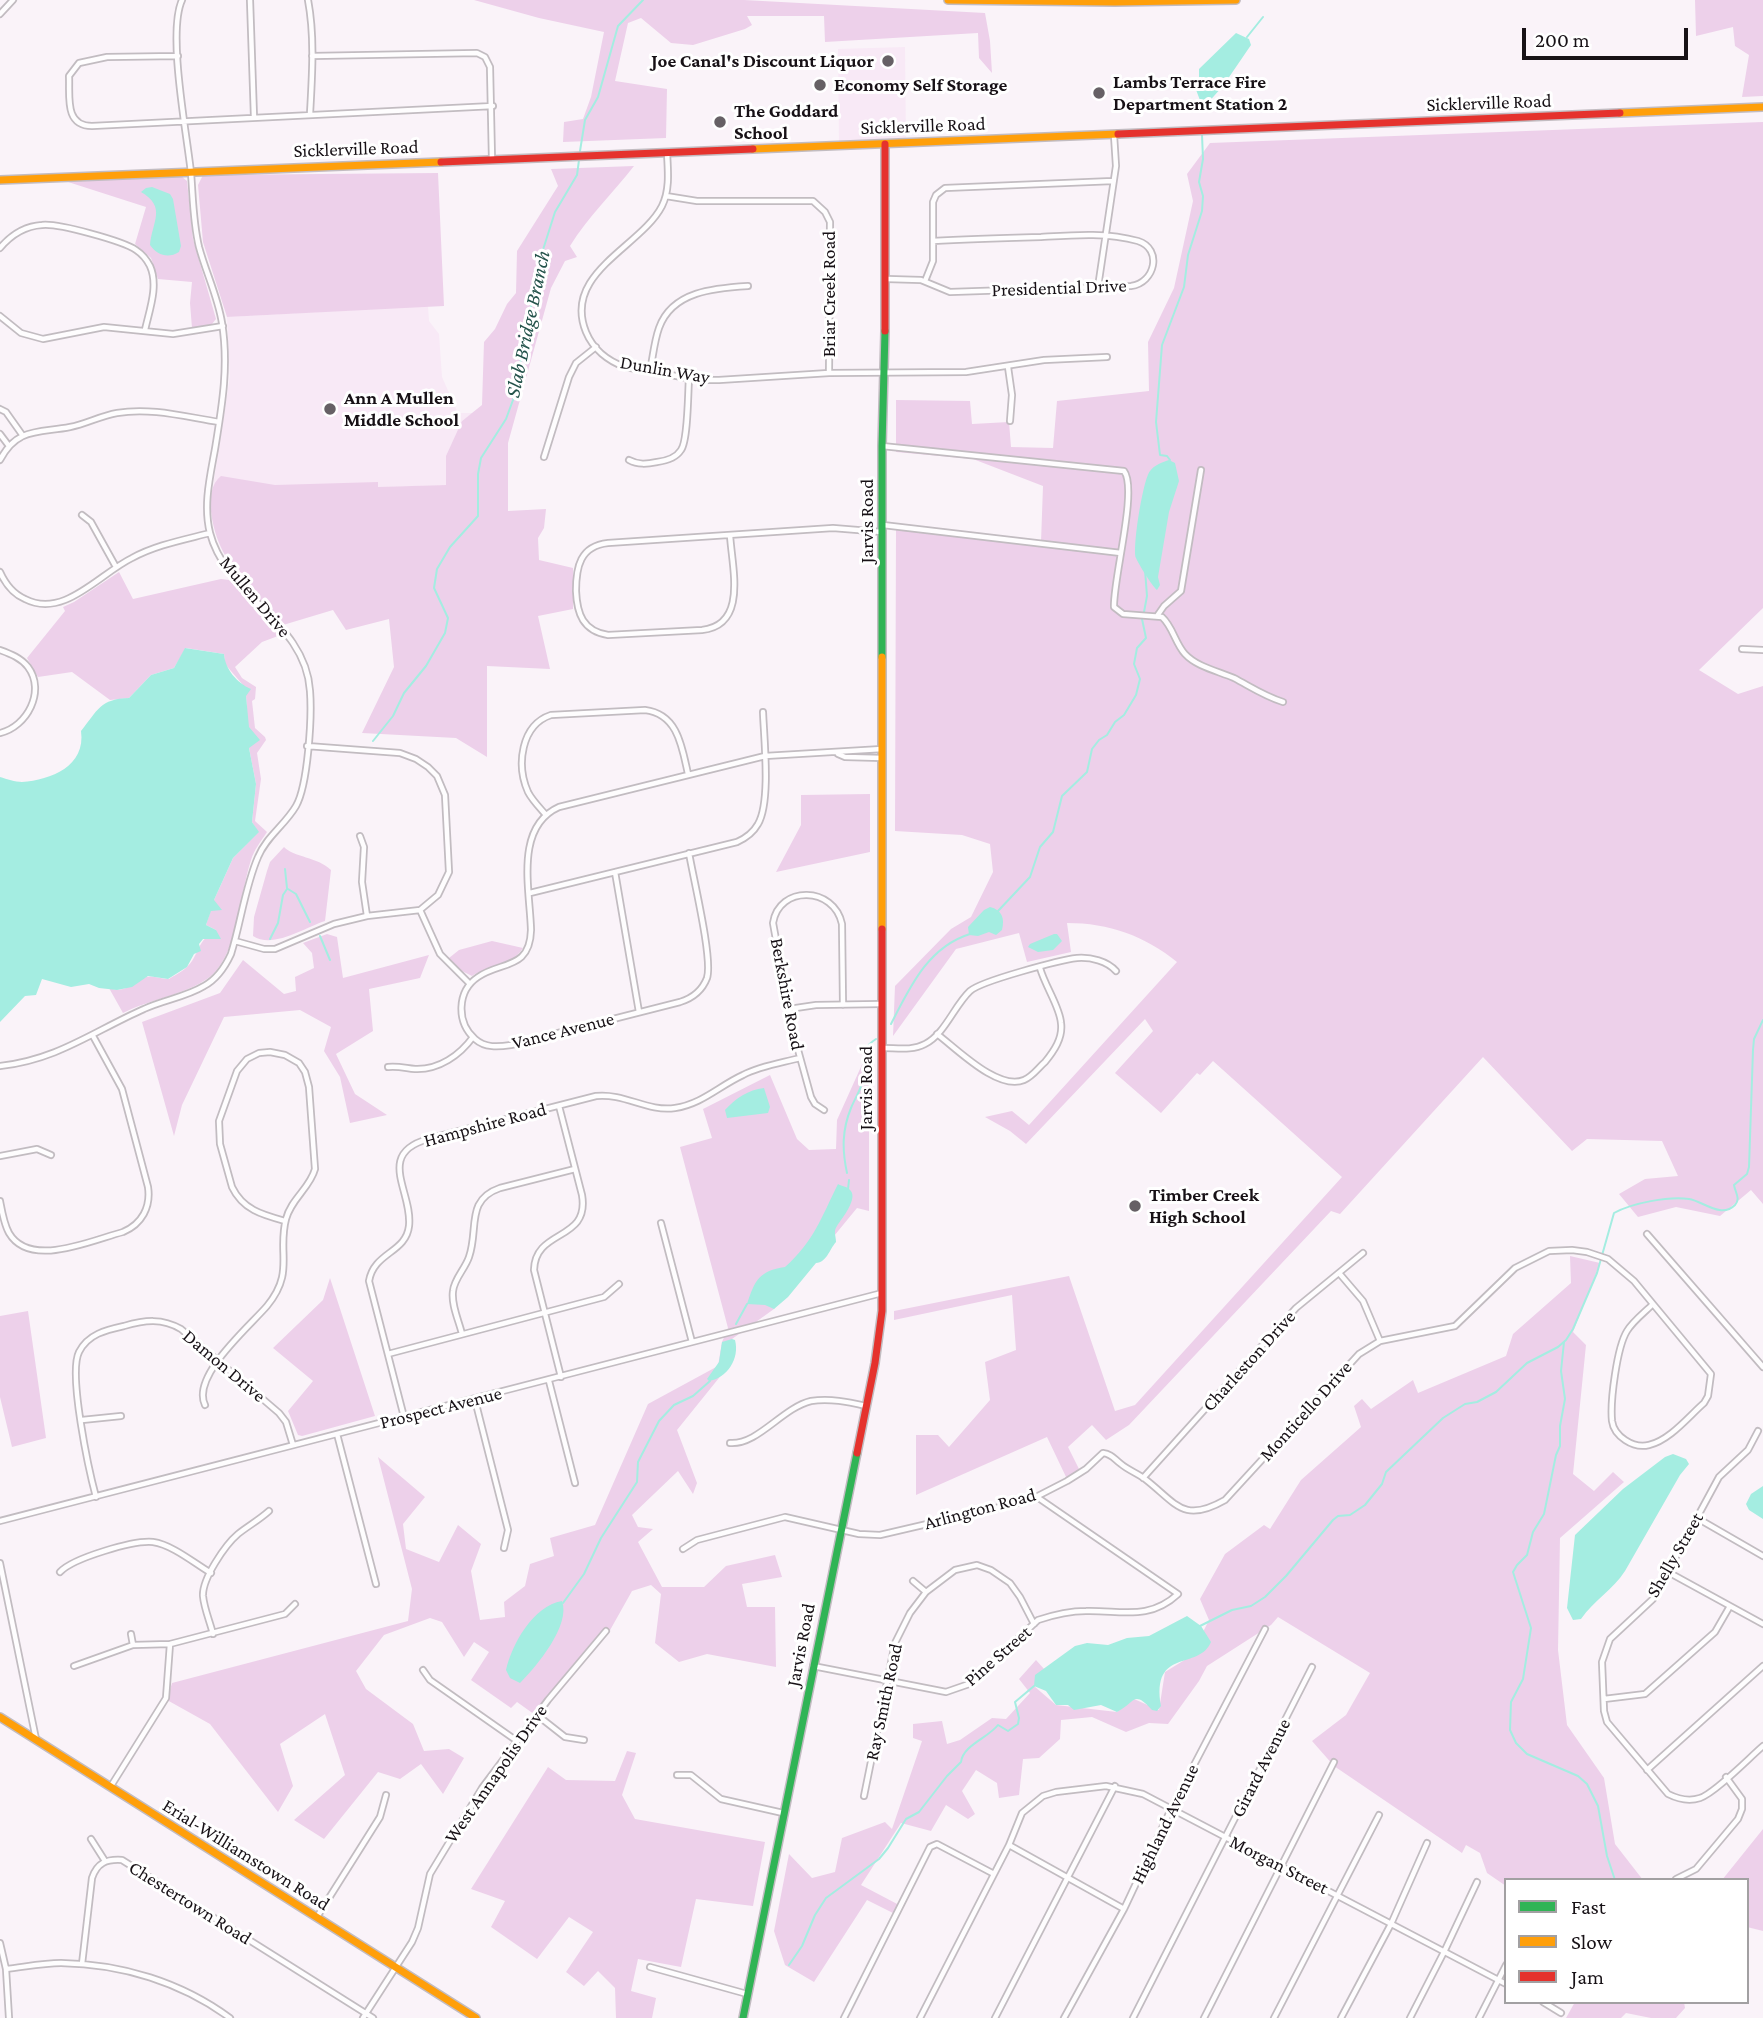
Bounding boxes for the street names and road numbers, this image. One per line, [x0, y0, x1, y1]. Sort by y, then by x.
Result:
street label: Sicklerville Road [1426, 89, 1552, 117]
street label: Sicklerville Road [860, 112, 986, 140]
street label: Sicklerville Road [293, 135, 419, 163]
street label: Briar Creek Road [818, 231, 840, 357]
street label: Presidential Drive [991, 274, 1127, 302]
street label: Dunlin Way [618, 351, 712, 389]
street label: Jarvis Road [856, 479, 878, 563]
street label: Mullen Drive [214, 552, 296, 642]
street label: Berkshire Road [765, 936, 809, 1052]
street label: Vance Avenue [509, 1007, 617, 1055]
street label: Jarvis Road [855, 1046, 877, 1130]
street label: Hampshire Road [421, 1098, 549, 1152]
street label: Charleston Drive [1198, 1306, 1300, 1416]
street label: Damon Drive [178, 1325, 270, 1407]
street label: Monticello Drive [1255, 1356, 1357, 1466]
street label: Prospect Avenue [378, 1382, 504, 1434]
street label: Arlington Road [922, 1483, 1038, 1535]
street label: Shelly Street [1642, 1508, 1708, 1602]
street label: Jarvis Road [782, 1601, 820, 1689]
street label: Pine Street [960, 1621, 1036, 1691]
street label: Ray Smith Road [860, 1641, 908, 1763]
street label: West Annapolis Drive [440, 1700, 552, 1848]
street label: Girard Avenue [1226, 1715, 1296, 1821]
street label: Highland Avenue [1126, 1760, 1204, 1888]
street label: Erial-Williamstown Road [158, 1794, 334, 1916]
street label: Morgan Street [1226, 1830, 1332, 1900]
street label: Chestertown Road [124, 1856, 256, 1950]

